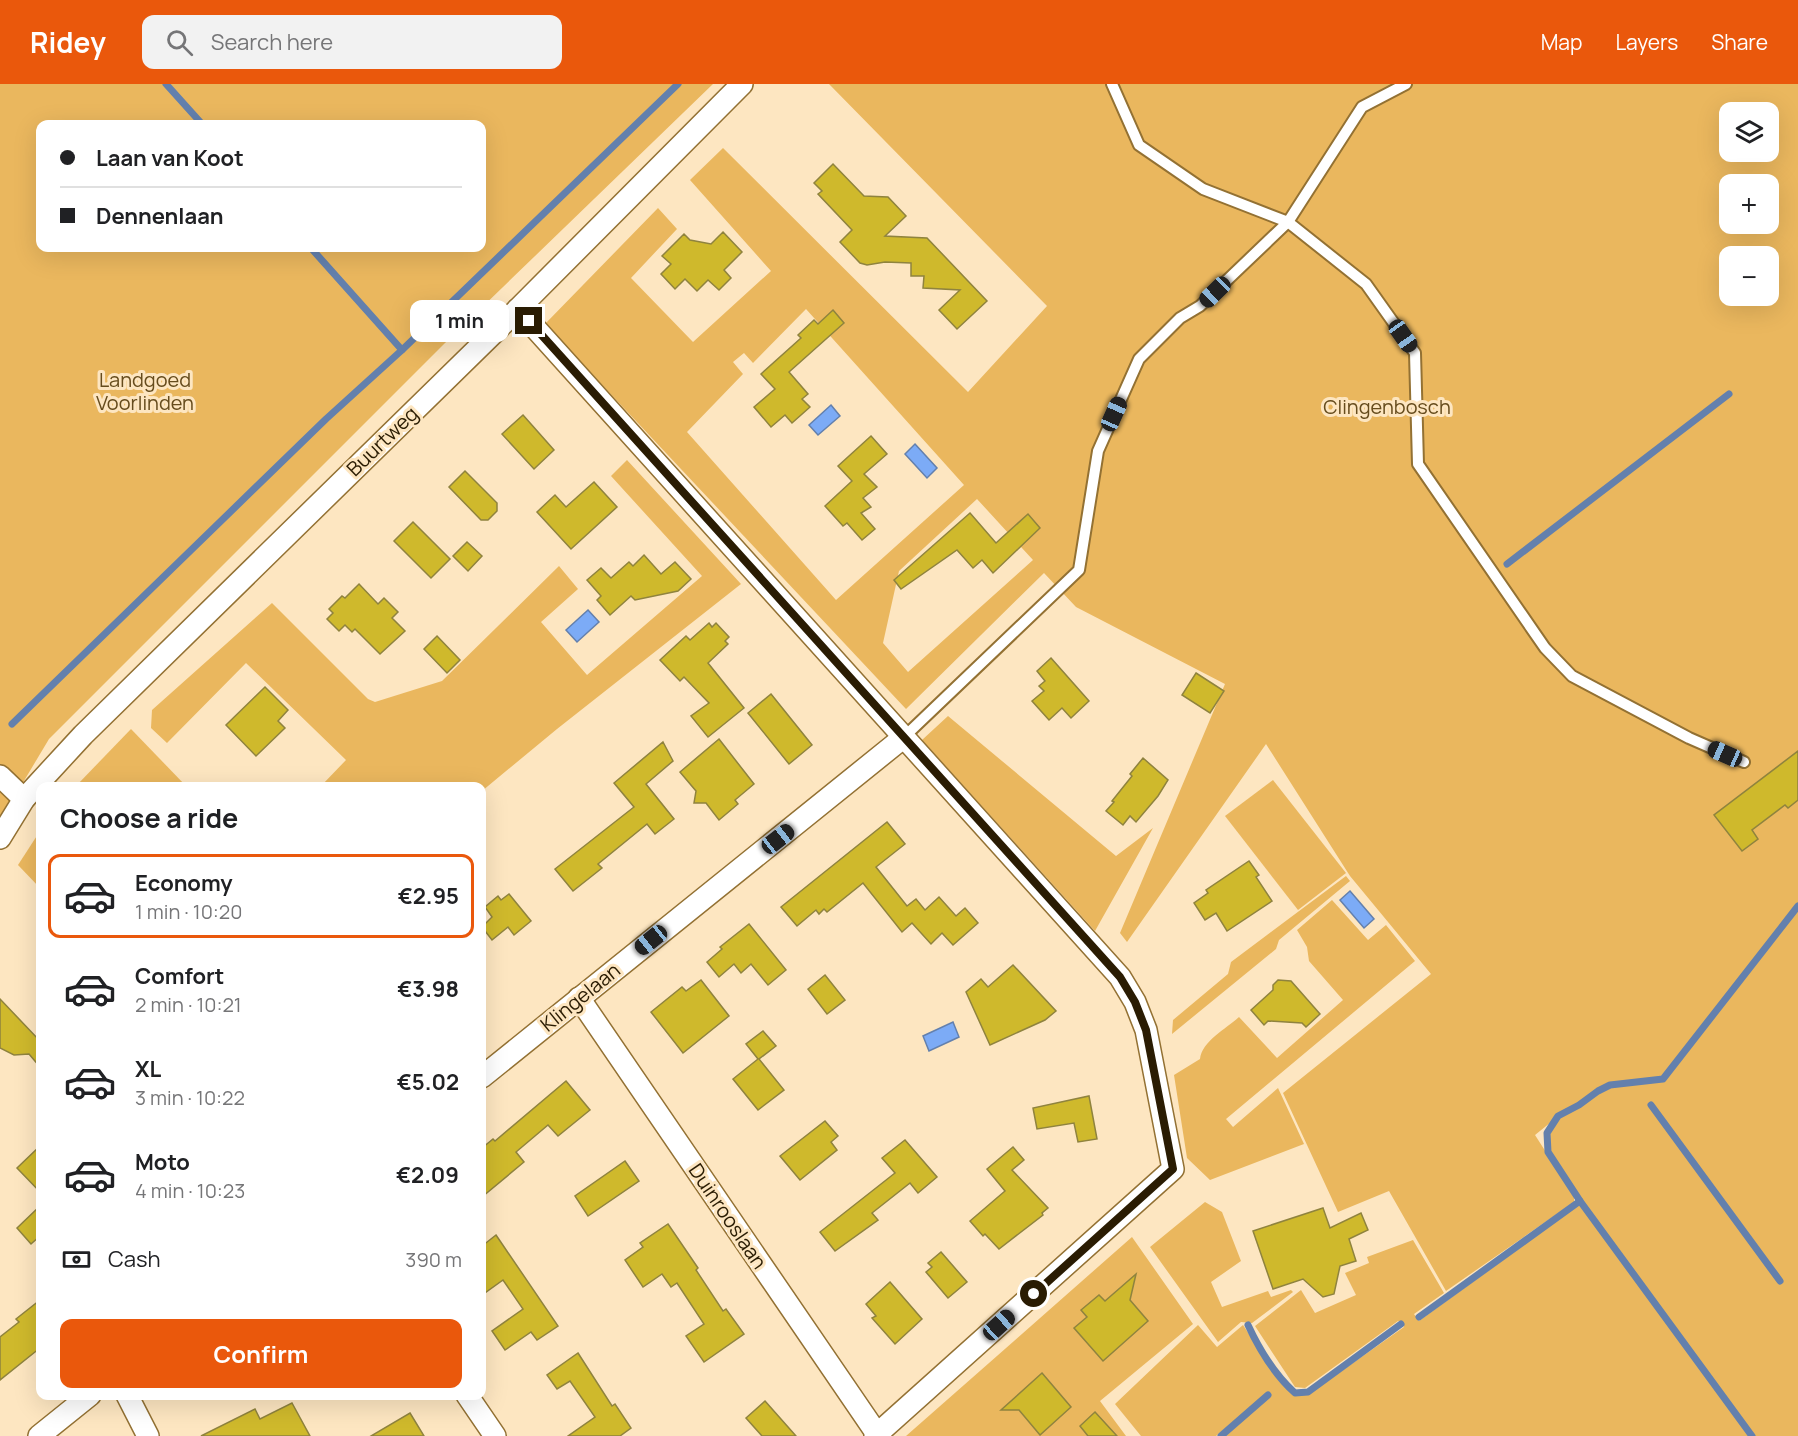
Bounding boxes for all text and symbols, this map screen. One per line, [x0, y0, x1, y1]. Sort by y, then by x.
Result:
search box [142, 15, 562, 69]
text: Ridey [30, 23, 106, 61]
icon: search [163, 26, 196, 59]
text: Search here [211, 27, 333, 57]
text: Map [1541, 28, 1582, 56]
text: Layers [1615, 28, 1678, 56]
text: Share [1711, 28, 1768, 56]
map controls [1719, 102, 1779, 306]
button: layers [1719, 102, 1779, 162]
text: Laan van Koot [96, 143, 244, 173]
button: + [1719, 174, 1779, 234]
text: Dennenlaan [96, 201, 224, 231]
button: − [1719, 246, 1779, 306]
car [1196, 273, 1234, 311]
callout: 1 min [409, 300, 508, 342]
text: 1 min [435, 307, 484, 334]
route end [515, 307, 542, 334]
car [1385, 316, 1421, 356]
park label: Landgoed Voorlinden [96, 366, 194, 416]
park label: Clingenbosch [1323, 393, 1451, 420]
car [1098, 394, 1130, 434]
street label: Buurtweg [340, 400, 424, 482]
car [1705, 738, 1745, 770]
text: Choose a ride [60, 799, 238, 836]
car [758, 821, 798, 857]
text: Economy [135, 868, 233, 898]
icon: car [63, 869, 117, 923]
text: €2.95 [398, 881, 459, 911]
text: 1 min · 10:20 [135, 898, 242, 925]
car [631, 922, 671, 958]
street label: Klingelaan [534, 956, 626, 1038]
text: Comfort [135, 961, 224, 991]
icon: car [63, 962, 117, 1016]
text: €3.98 [397, 974, 459, 1004]
text: 2 min · 10:21 [135, 991, 242, 1018]
text: XL [135, 1054, 161, 1084]
icon: car [63, 1055, 117, 1109]
text: €5.02 [397, 1067, 459, 1097]
text: 3 min · 10:22 [135, 1084, 245, 1111]
text: Moto [135, 1147, 190, 1177]
icon: car [63, 1148, 117, 1202]
street label: Duinrooslaan [683, 1158, 773, 1274]
text: €2.09 [396, 1160, 459, 1190]
text: 4 min · 10:23 [135, 1177, 245, 1204]
icon: cash [60, 1243, 93, 1276]
text: Cash [108, 1244, 161, 1274]
text: 390 m [405, 1246, 462, 1273]
route start [1020, 1280, 1047, 1307]
car [980, 1306, 1018, 1344]
button: Confirm [60, 1319, 462, 1388]

